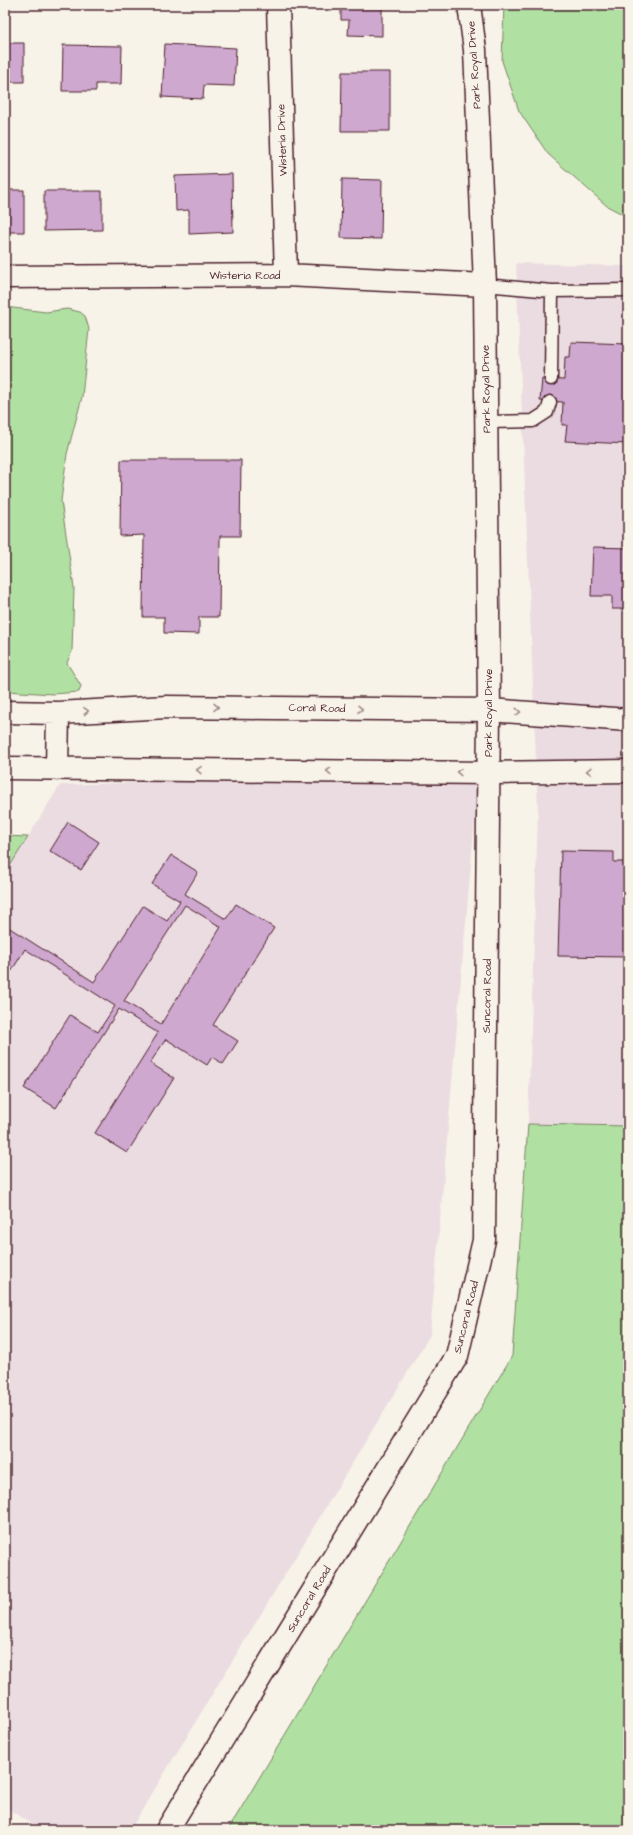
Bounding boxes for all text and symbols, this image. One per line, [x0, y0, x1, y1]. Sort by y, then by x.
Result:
street label: Park Royal Drive [463, 20, 486, 110]
street label: Wisteria Drive [273, 104, 291, 176]
street label: Wisteria Road [210, 268, 281, 283]
street label: Park Royal Drive [478, 345, 495, 433]
street label: Park Royal Drive [481, 669, 497, 757]
street label: Coral Road [288, 700, 346, 716]
one-way arrow [213, 703, 219, 711]
one-way arrow [357, 705, 363, 713]
one-way arrow [83, 707, 89, 716]
one-way arrow [515, 708, 521, 717]
one-way arrow [196, 766, 202, 774]
one-way arrow [326, 767, 332, 775]
one-way arrow [586, 767, 592, 776]
one-way arrow [456, 768, 462, 776]
street label: Suncoral Road [479, 958, 495, 1033]
street label: Suncoral Road [450, 1279, 482, 1355]
street label: Suncoral Road [283, 1563, 335, 1635]

